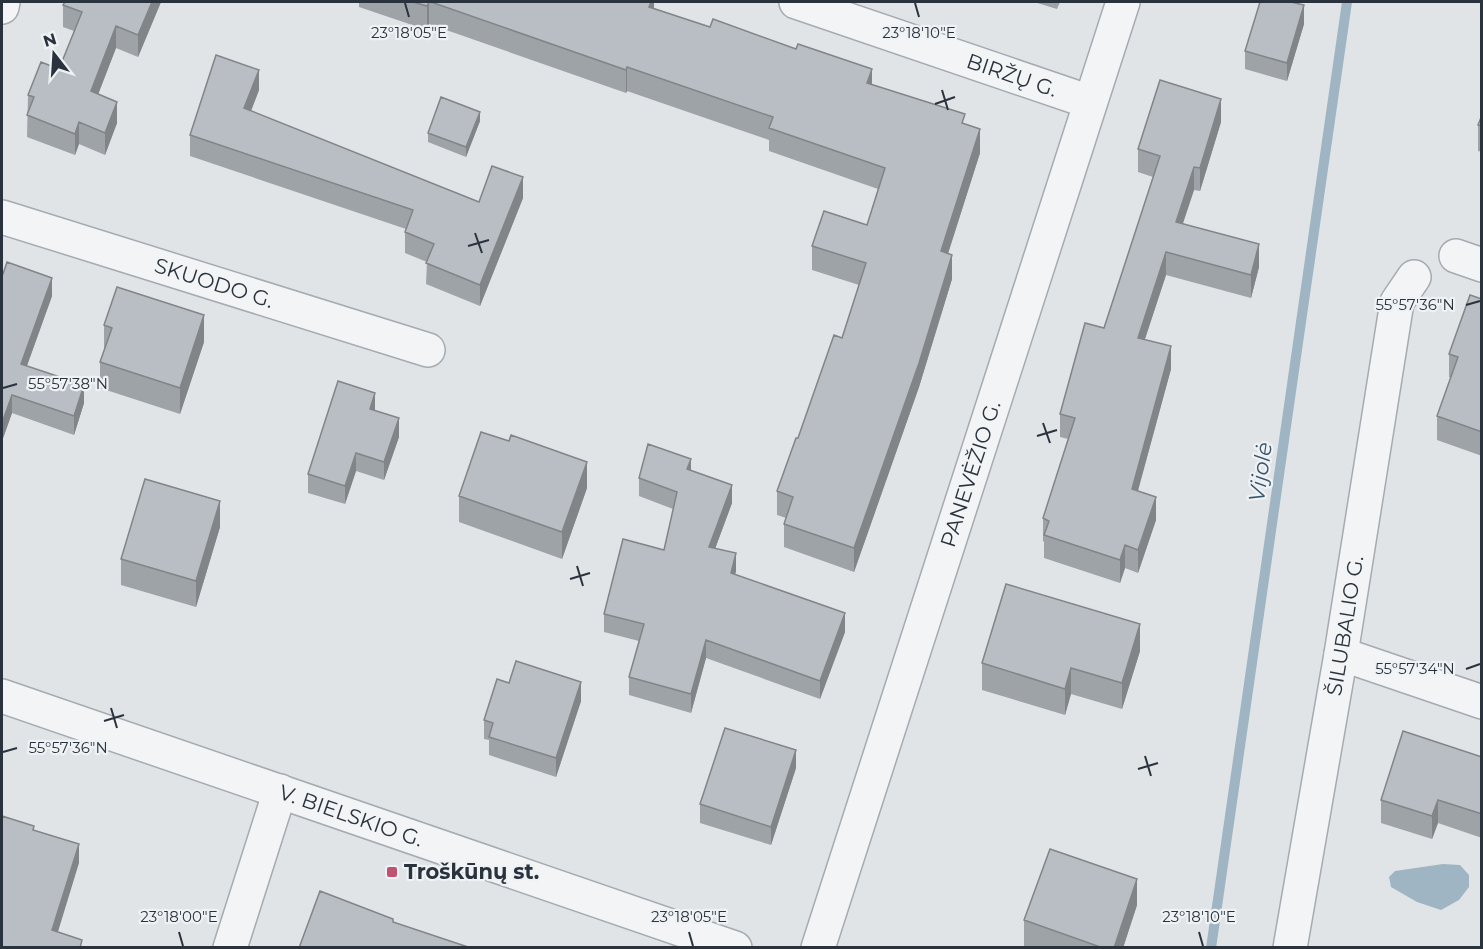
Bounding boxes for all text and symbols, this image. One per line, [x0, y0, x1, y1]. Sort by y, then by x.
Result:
text: 23°18'05"E [371, 23, 447, 42]
text: 23°18'10"E [882, 23, 956, 42]
north arrow [24, 24, 84, 84]
text: N [41, 29, 59, 51]
street label: BIRŽŲ G. [963, 48, 1061, 102]
street label: SKUODO G. [151, 252, 277, 313]
text: 55°57'36"N [1375, 295, 1455, 314]
text: 55°57'38"N [28, 374, 108, 393]
street label: PANEVĖŽIO G. [935, 397, 1006, 550]
water label: Vijolė [1243, 441, 1278, 504]
street label: ŠILUBALIO G. [1321, 554, 1368, 698]
text: 55°57'34"N [1375, 659, 1455, 678]
text: 55°57'36"N [28, 738, 108, 757]
street label: V. BIELSKIO G. [276, 779, 426, 852]
place label: Troškūnų st. [404, 859, 539, 884]
marker: Troškūnų st. [385, 865, 399, 879]
text: 23°18'00"E [140, 907, 218, 926]
text: 23°18'05"E [651, 907, 727, 926]
text: 23°18'10"E [1162, 907, 1236, 926]

